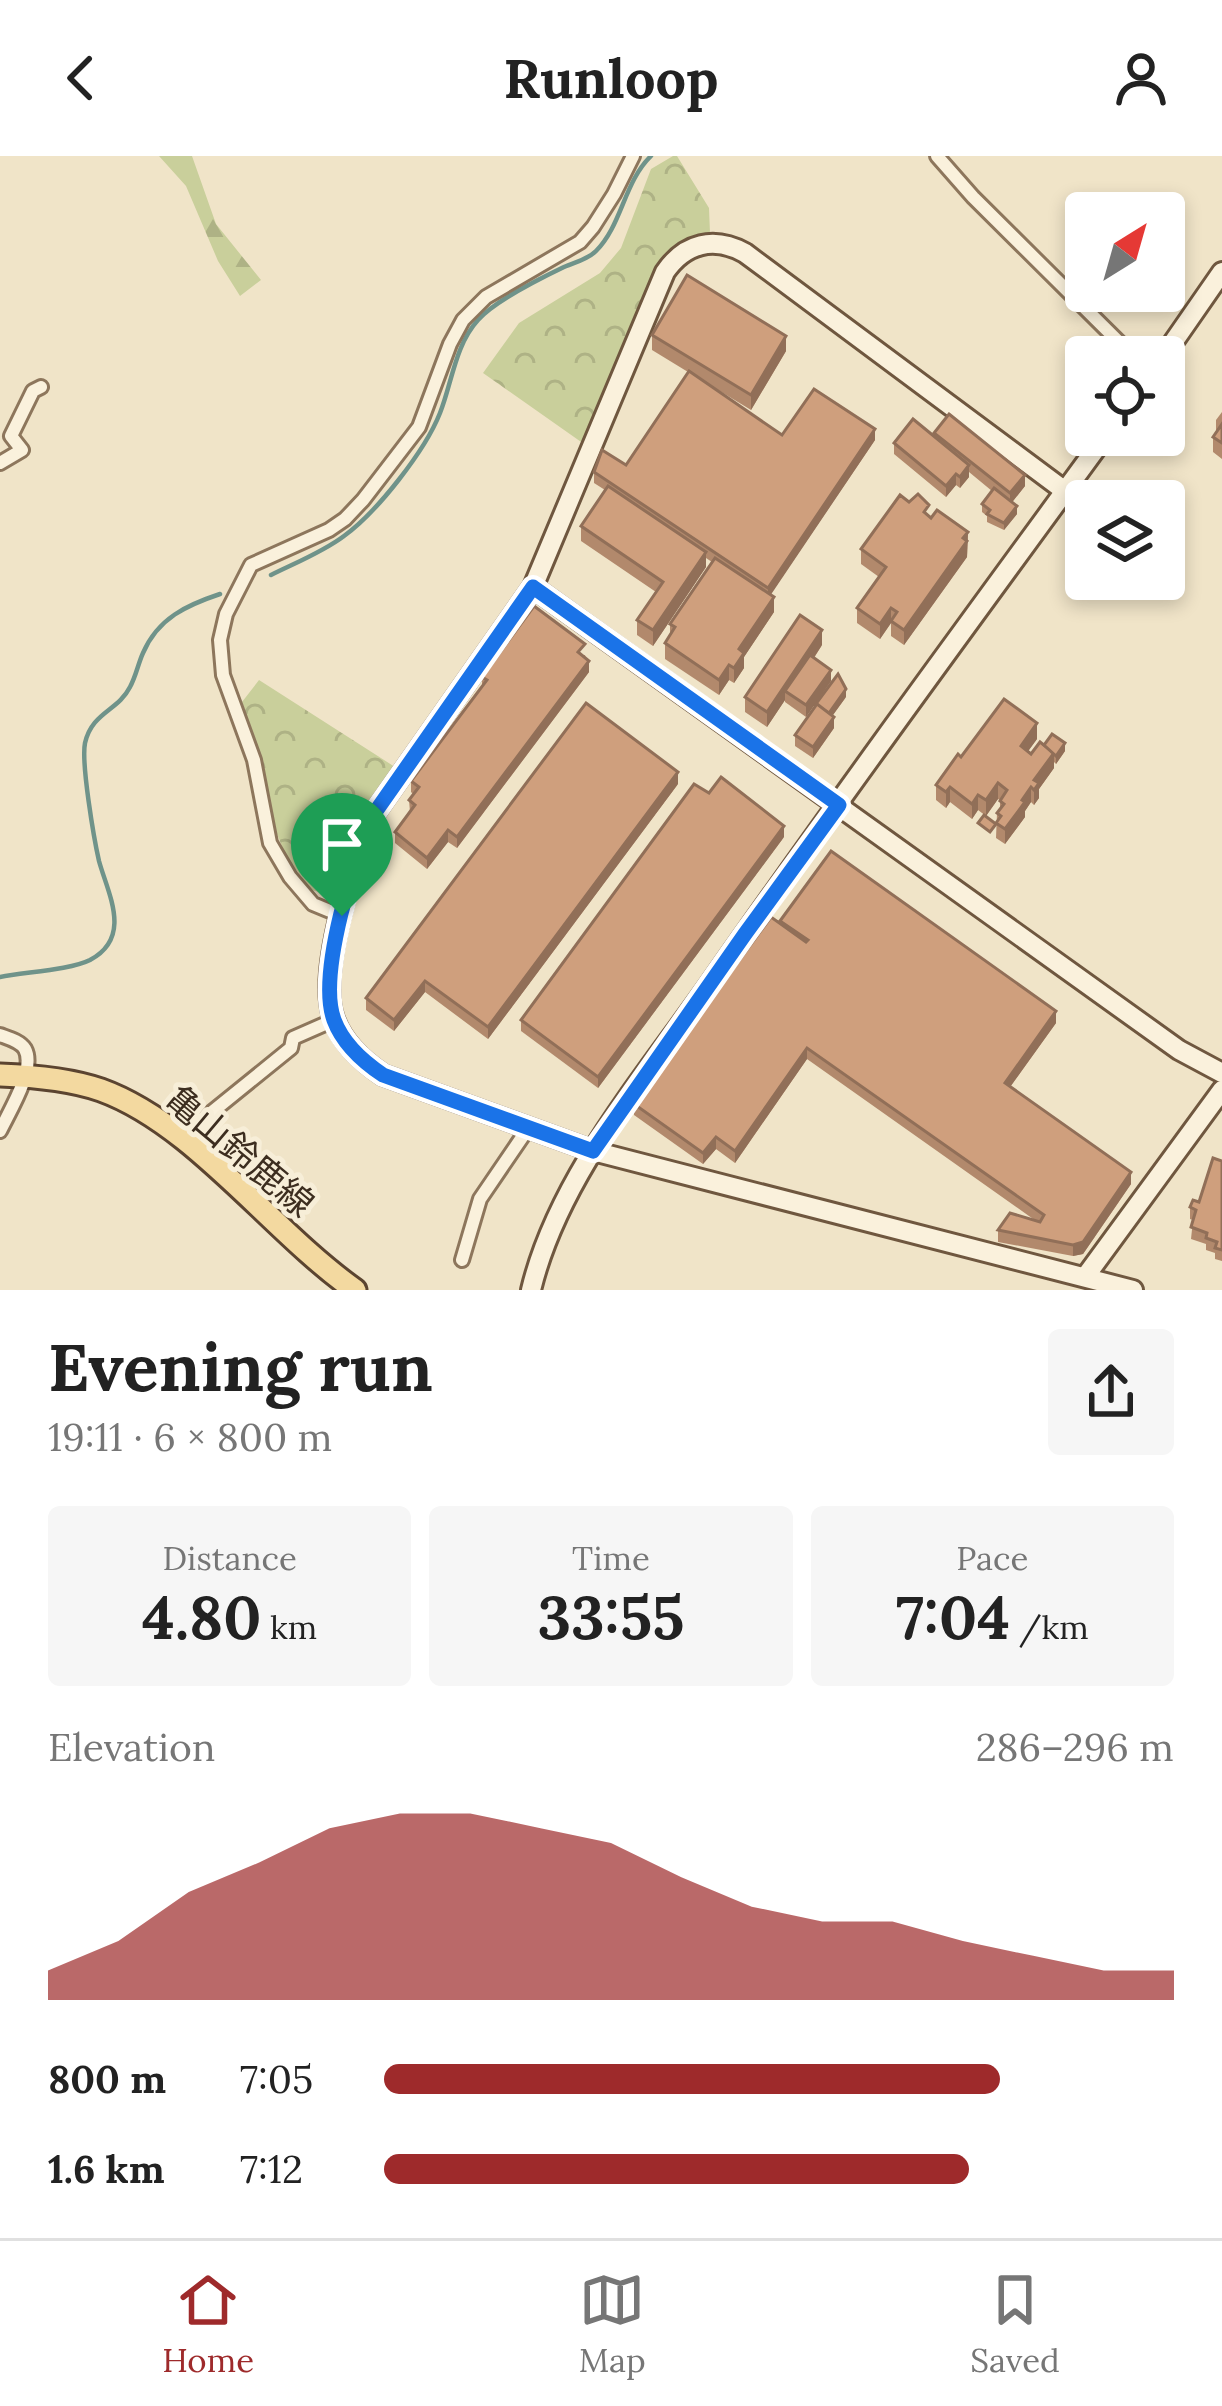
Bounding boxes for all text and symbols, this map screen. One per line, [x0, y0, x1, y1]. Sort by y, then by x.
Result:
text: Runloop [504, 44, 718, 113]
icon: back [48, 45, 114, 111]
icon: person [1108, 45, 1174, 111]
north arrow [1065, 192, 1185, 312]
map controls [1065, 192, 1185, 600]
button: locate [1065, 336, 1185, 456]
button: layers [1065, 480, 1185, 600]
pin [291, 793, 393, 916]
icon: arrive [309, 811, 375, 877]
street label: 亀山鈴鹿線 [156, 1076, 324, 1226]
text: Evening run [48, 1325, 433, 1409]
button: share [1048, 1329, 1174, 1455]
text: 19:11 · 6 × 800 m [48, 1412, 332, 1462]
text: Distance [163, 1537, 297, 1579]
text: Time [572, 1537, 650, 1579]
text: Pace [956, 1537, 1028, 1579]
text: 4.80 [142, 1579, 261, 1655]
text: 33:55 [537, 1579, 684, 1655]
text: 7:04 [896, 1579, 1010, 1655]
text: km [261, 1606, 317, 1648]
text: /km [1010, 1606, 1089, 1648]
text: Elevation [48, 1722, 216, 1772]
text: 286–296 m [976, 1722, 1174, 1772]
text: 800 m [48, 2054, 166, 2104]
text: 7:05 [240, 2054, 313, 2104]
text: 1.6 km [48, 2144, 165, 2194]
text: 7:12 [240, 2144, 303, 2194]
tab: Home [162, 2267, 254, 2381]
tab: Map [579, 2267, 646, 2381]
tab: Saved [970, 2267, 1060, 2381]

